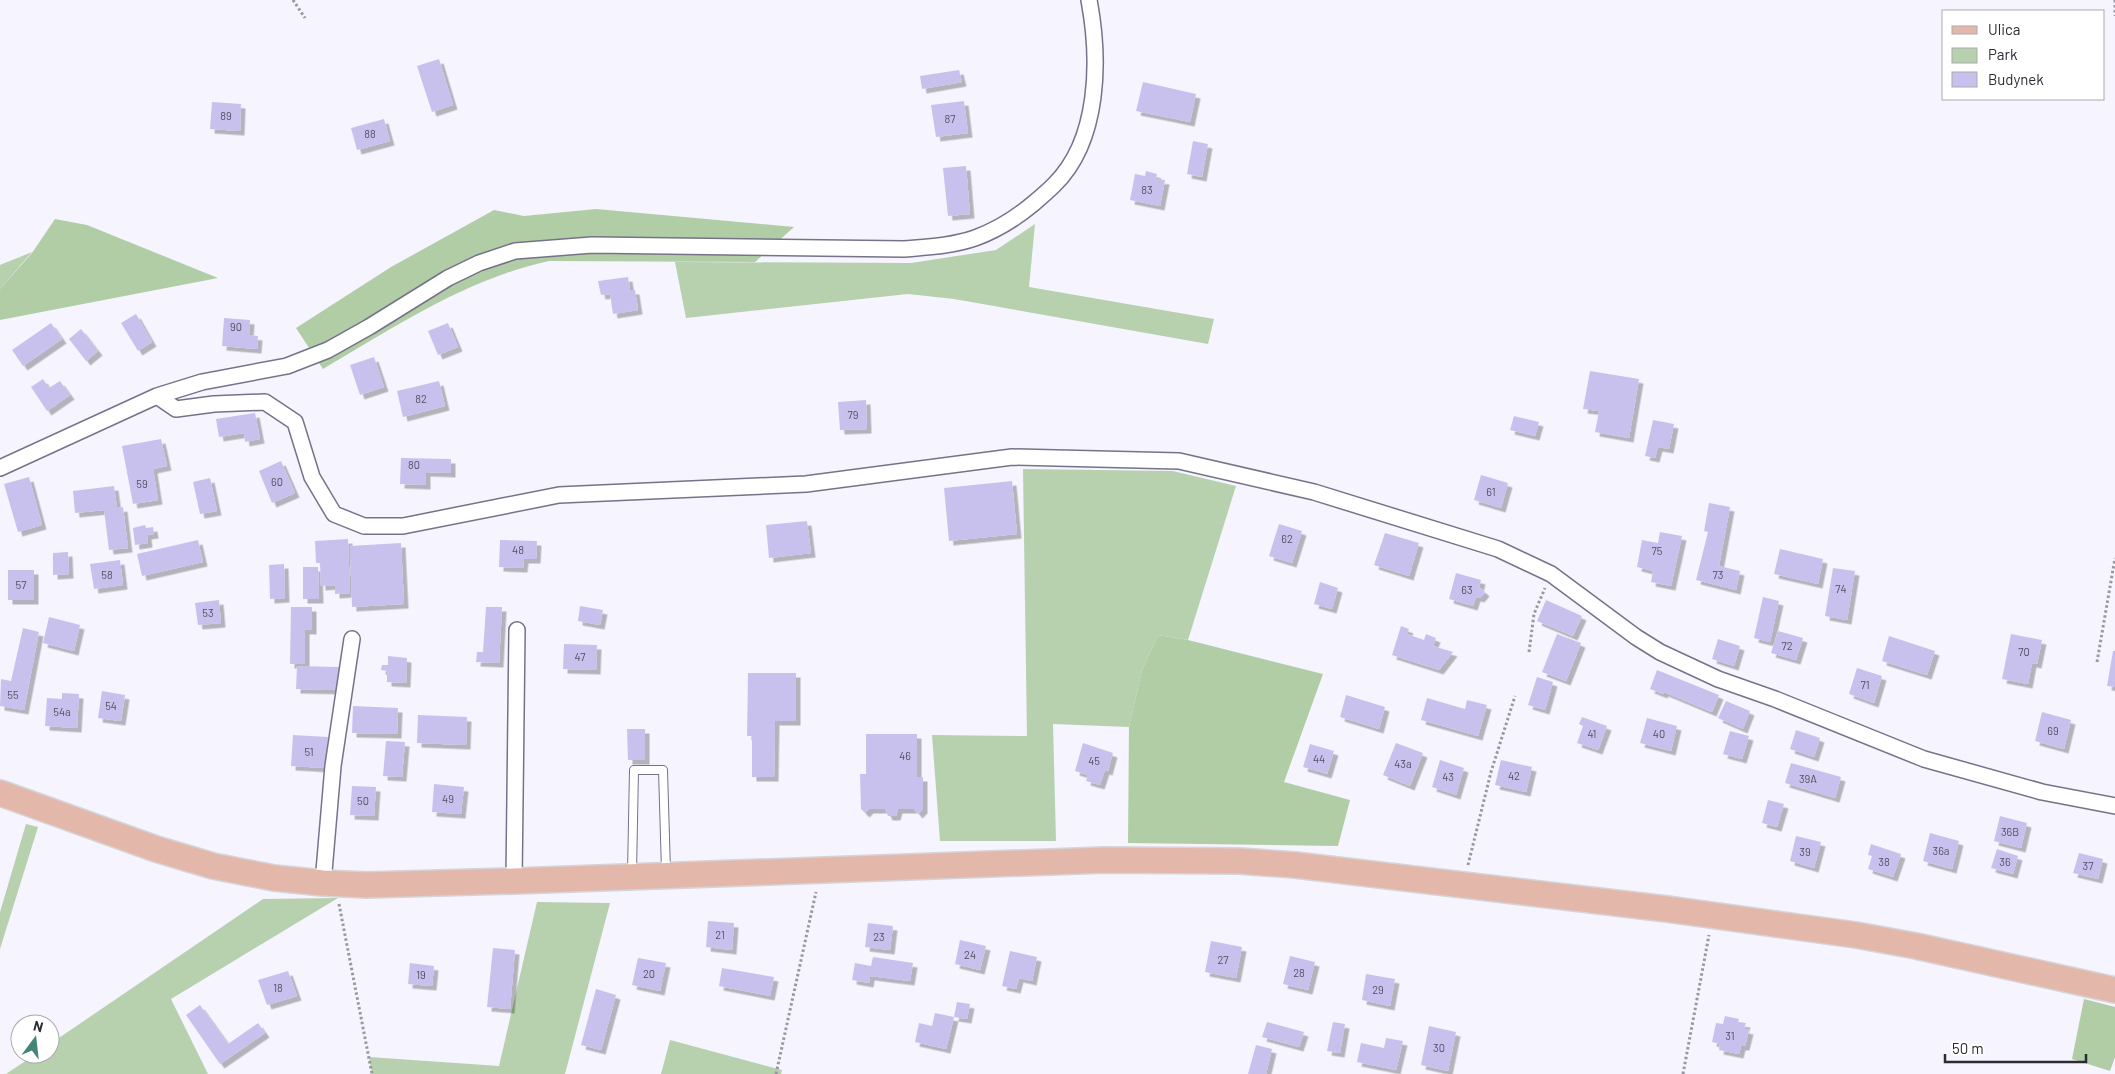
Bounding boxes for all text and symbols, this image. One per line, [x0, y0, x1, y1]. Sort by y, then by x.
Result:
legend [1942, 10, 2105, 100]
text: Ulica [1988, 20, 2020, 38]
text: Park [1988, 45, 2018, 63]
text: Budynek [1988, 70, 2044, 88]
house number: 89 [220, 109, 232, 122]
house number: 87 [945, 112, 955, 125]
house number: 88 [364, 127, 376, 140]
house number: 83 [1141, 183, 1153, 196]
house number: 90 [230, 320, 242, 333]
house number: 82 [415, 392, 427, 405]
house number: 79 [848, 408, 859, 421]
house number: 80 [408, 458, 420, 471]
house number: 60 [271, 475, 283, 488]
house number: 59 [136, 477, 148, 490]
house number: 61 [1486, 485, 1496, 498]
house number: 62 [1281, 532, 1293, 545]
house number: 48 [512, 543, 524, 556]
house number: 75 [1652, 544, 1663, 557]
house number: 58 [101, 568, 113, 581]
house number: 73 [1713, 568, 1723, 581]
house number: 57 [16, 578, 26, 591]
house number: 74 [1835, 582, 1847, 595]
house number: 63 [1461, 583, 1473, 596]
house number: 53 [202, 606, 214, 619]
house number: 72 [1781, 639, 1793, 652]
house number: 70 [2018, 645, 2030, 658]
house number: 47 [575, 650, 585, 663]
house number: 71 [1860, 678, 1870, 691]
house number: 55 [7, 688, 19, 701]
house number: 54 [105, 699, 117, 712]
house number: 54a [53, 705, 71, 718]
house number: 69 [2047, 724, 2059, 737]
house number: 41 [1588, 727, 1596, 740]
house number: 40 [1653, 727, 1665, 740]
house number: 51 [304, 745, 314, 758]
house number: 46 [899, 749, 911, 762]
house number: 44 [1313, 752, 1325, 765]
house number: 45 [1088, 754, 1100, 767]
house number: 43a [1394, 757, 1412, 770]
house number: 42 [1508, 769, 1520, 782]
house number: 43 [1442, 770, 1454, 783]
house number: 39A [1799, 772, 1817, 785]
house number: 49 [442, 792, 454, 805]
house number: 50 [357, 794, 369, 807]
house number: 36B [2001, 825, 2019, 838]
house number: 36a [1933, 844, 1949, 857]
house number: 39 [1799, 845, 1811, 858]
house number: 38 [1878, 855, 1890, 868]
house number: 36 [1999, 855, 2011, 868]
house number: 37 [2083, 859, 2093, 872]
house number: 21 [715, 928, 725, 941]
house number: 23 [873, 930, 885, 943]
house number: 24 [964, 948, 976, 961]
house number: 27 [1217, 953, 1229, 966]
house number: 28 [1293, 966, 1305, 979]
house number: 20 [643, 967, 655, 980]
house number: 19 [416, 968, 426, 981]
house number: 18 [273, 981, 283, 994]
house number: 29 [1372, 983, 1384, 996]
north arrow [10, 1014, 60, 1064]
text: N [32, 1017, 45, 1035]
house number: 31 [1725, 1029, 1735, 1042]
scale bar [1945, 1032, 2086, 1064]
text: 50 m [1952, 1039, 1984, 1057]
house number: 30 [1433, 1041, 1445, 1054]

